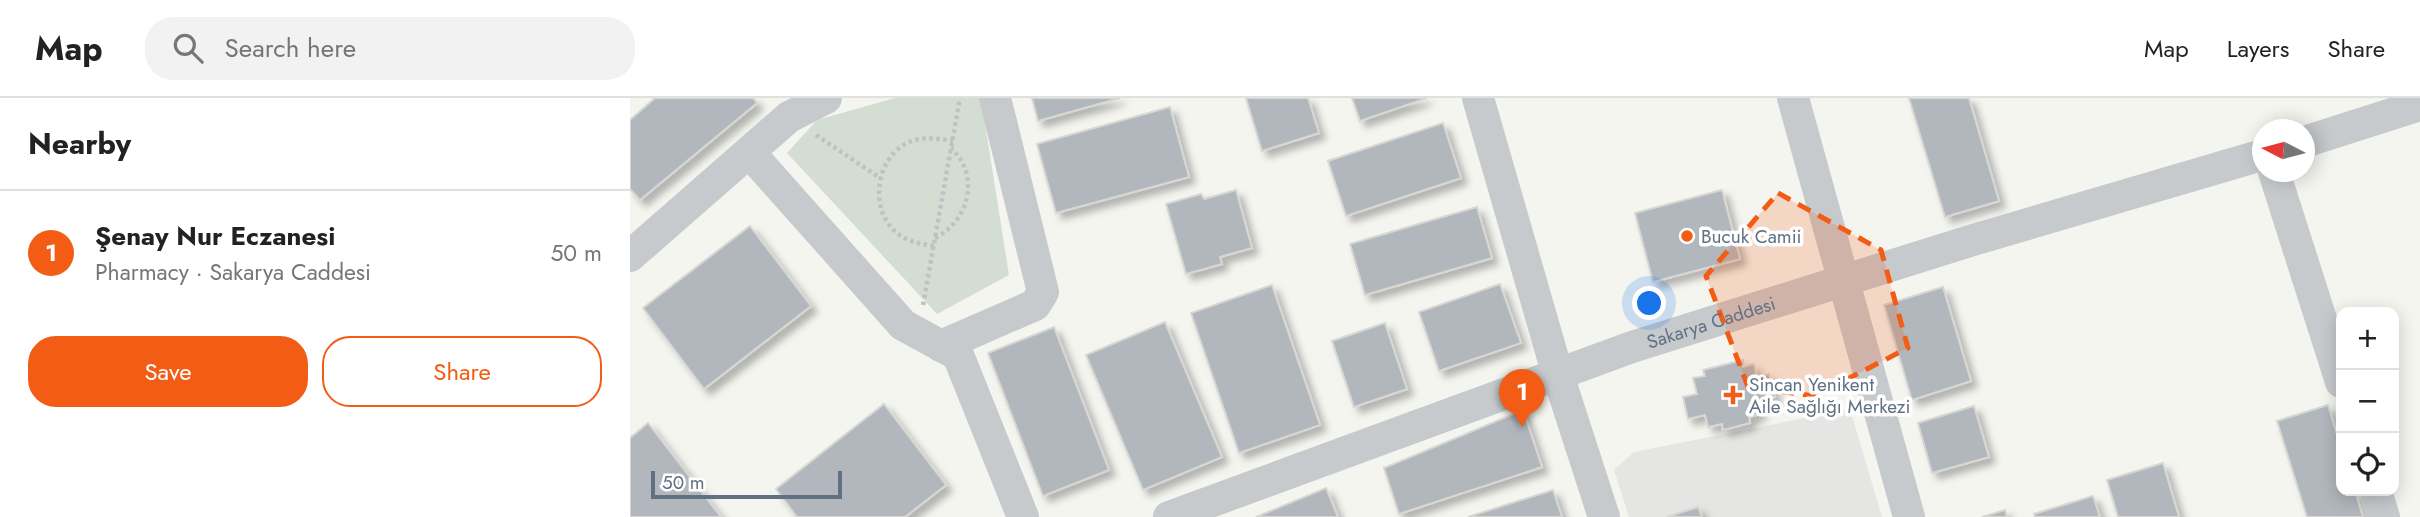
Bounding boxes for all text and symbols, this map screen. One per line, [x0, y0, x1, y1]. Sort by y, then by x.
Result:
search box [145, 17, 635, 80]
text: Map [35, 25, 103, 72]
icon: search [169, 29, 207, 67]
text: Search here [225, 29, 356, 67]
text: Map [2144, 31, 2189, 66]
text: Layers [2227, 31, 2289, 66]
text: Share [2327, 31, 2385, 66]
north arrow [2252, 119, 2315, 182]
text: Nearby [28, 122, 131, 165]
text: Şenay Nur Eczanesi [95, 217, 335, 255]
place label: Bucuk Camii [1701, 223, 1802, 250]
marker: Bucuk Camii [1679, 228, 1695, 244]
text: 1 [45, 236, 57, 270]
text: 50 m [550, 236, 602, 270]
text: Pharmacy · Sakarya Caddesi [95, 255, 371, 289]
your location [1632, 286, 1666, 320]
street label: Sakarya Caddesi [1643, 290, 1779, 356]
map controls [2336, 307, 2399, 496]
button: + [2336, 307, 2399, 370]
button: Save [28, 336, 308, 407]
button: Share [322, 336, 602, 407]
pin: 1 [1499, 369, 1545, 427]
button: − [2336, 370, 2399, 433]
place label: Sincan Yenikent Aile Sağlığı Merkezi [1749, 371, 1910, 420]
marker: Sincan Yenikent Aile Sağlığı Merkezi [1723, 385, 1743, 405]
button: locate [2336, 433, 2399, 496]
scale bar [651, 468, 842, 500]
text: 50 m [662, 469, 705, 496]

